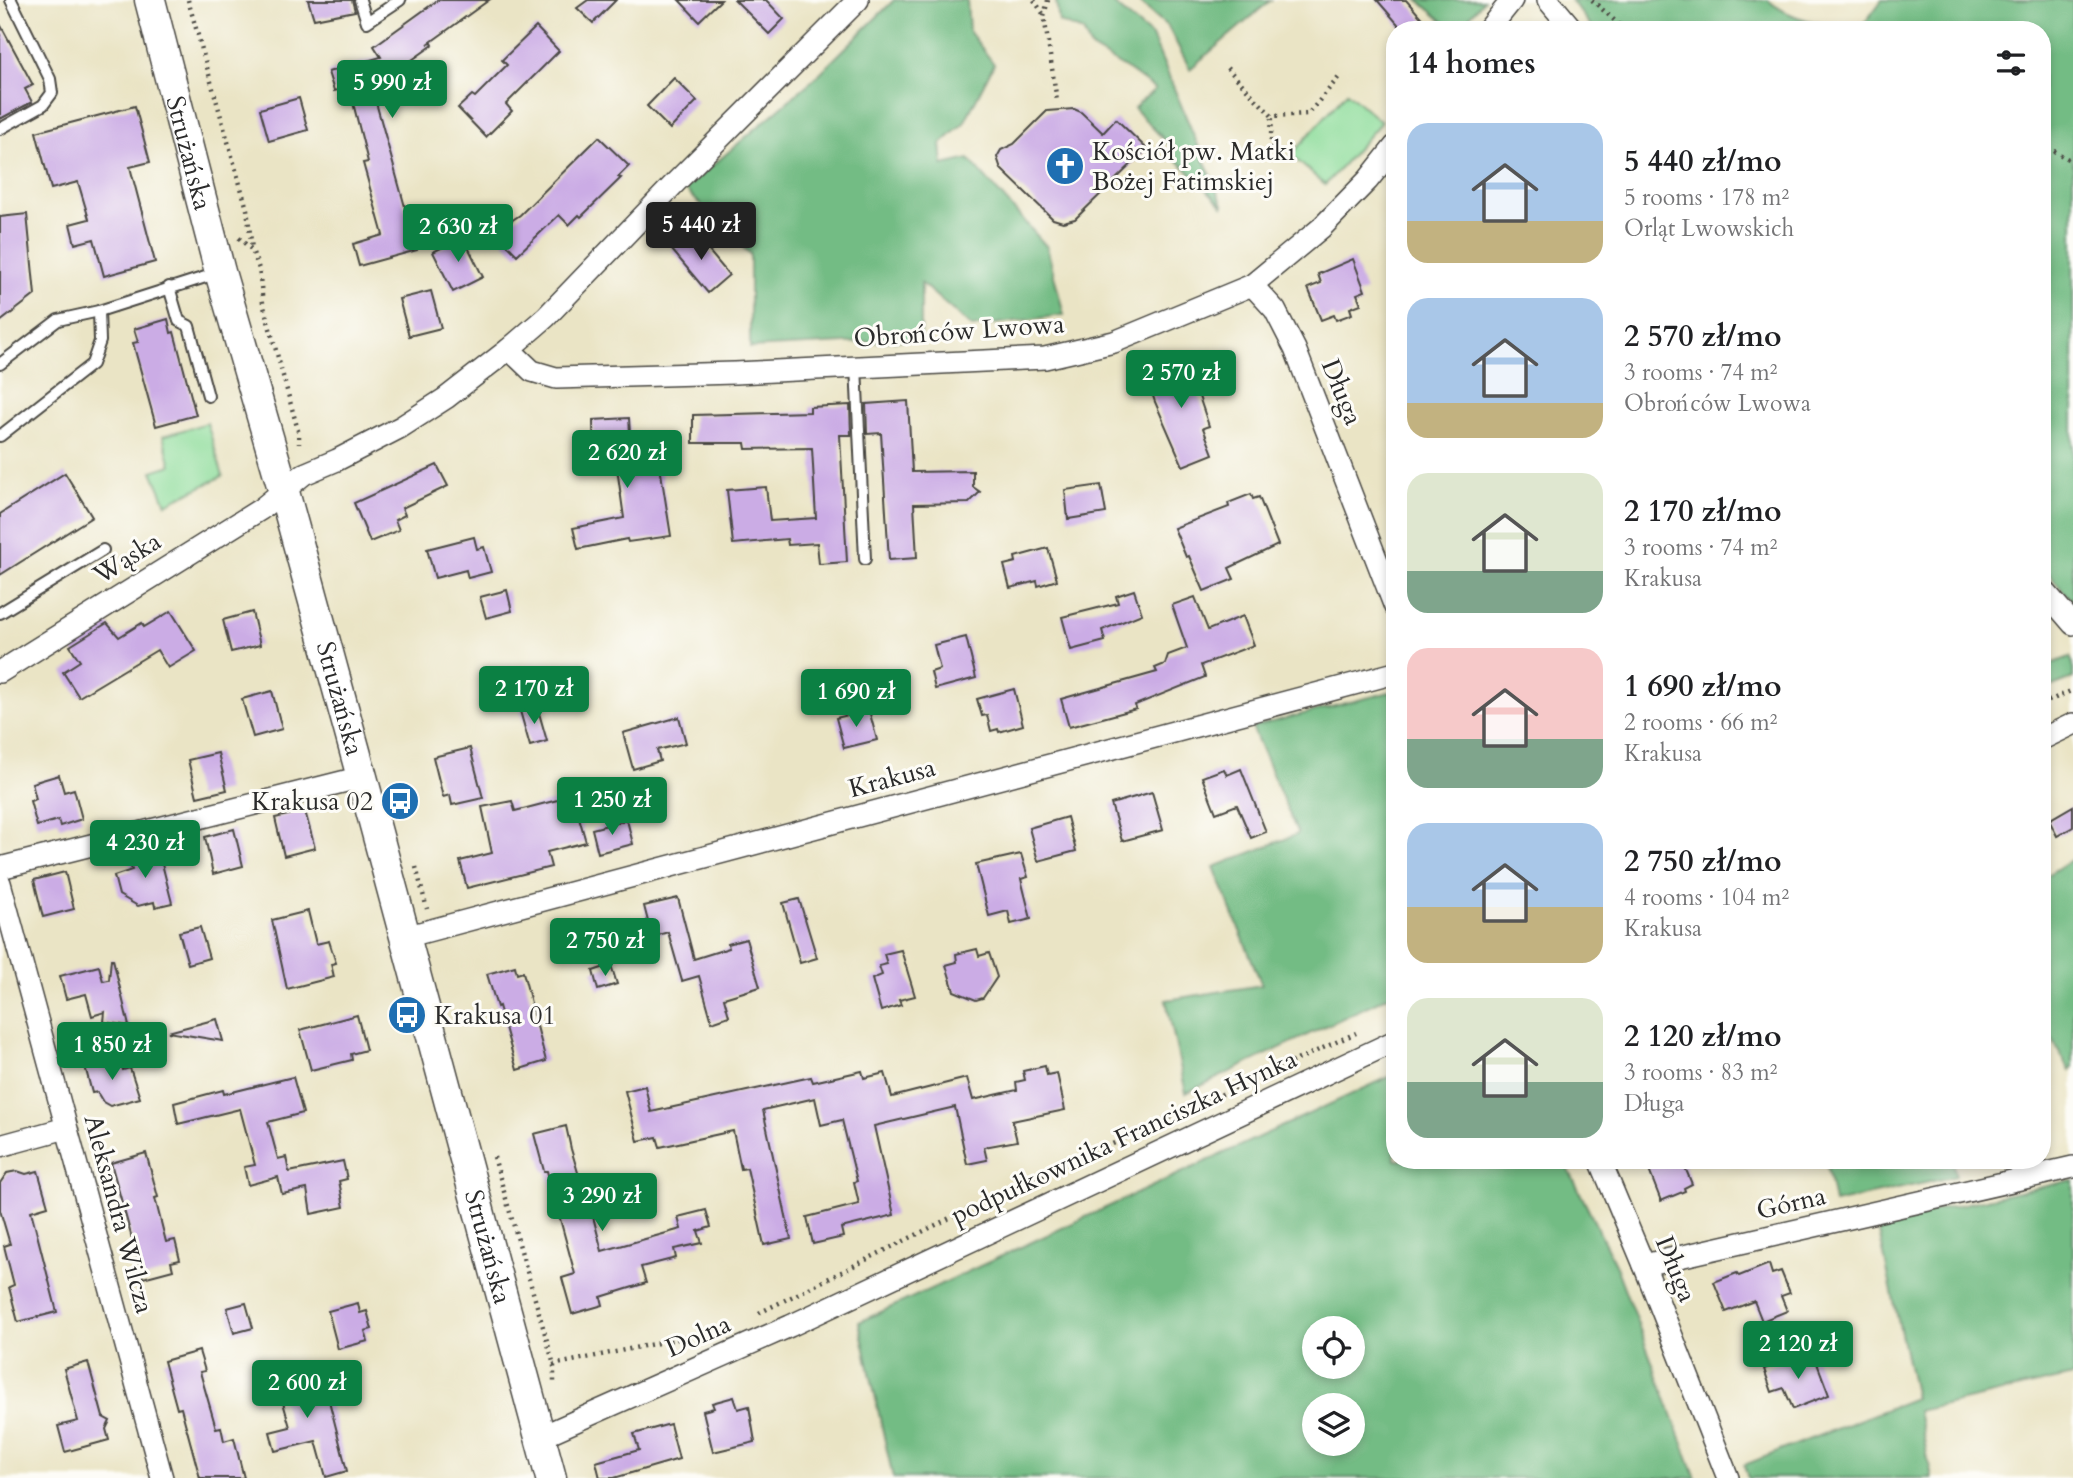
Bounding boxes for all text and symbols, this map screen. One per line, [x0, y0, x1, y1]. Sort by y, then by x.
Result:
text: 14 homes [1407, 43, 1536, 84]
icon: filters [1992, 44, 2030, 82]
pin: 5 990 zł [320, 60, 464, 120]
text: 5 990 zł [353, 67, 431, 98]
street label: Strużańska [158, 92, 221, 214]
place label: Kościół pw. Matki Bożej Fatimskiej [1092, 134, 1295, 199]
text: 5 440 zł/mo [1624, 141, 1782, 182]
church icon: Kościół pw. Matki Bożej Fatimskiej [1044, 145, 1086, 187]
icon: home [1463, 151, 1547, 235]
text: 5 rooms · 178 m² [1624, 182, 1789, 213]
pin: 5 440 zł [629, 202, 773, 262]
pin: 2 630 zł [386, 204, 530, 264]
text: 5 440 zł [662, 209, 740, 240]
text: 2 630 zł [419, 211, 497, 242]
text: Orląt Lwowskich [1624, 213, 1794, 244]
street label: Obrońców Lwowa [852, 306, 1066, 356]
text: 2 570 zł/mo [1624, 316, 1782, 357]
icon: home [1463, 326, 1547, 410]
pin: 2 570 zł [1109, 350, 1253, 410]
street label: Długa [1313, 354, 1371, 430]
text: 2 570 zł [1142, 357, 1220, 388]
text: 3 rooms · 74 m² [1624, 357, 1777, 388]
text: Obrońców Lwowa [1624, 388, 1811, 419]
pin: 2 620 zł [555, 430, 699, 490]
text: 2 620 zł [588, 437, 666, 468]
text: 2 170 zł/mo [1624, 491, 1782, 532]
icon: home [1463, 501, 1547, 585]
street label: Wąska [86, 524, 167, 593]
text: 3 rooms · 74 m² [1624, 532, 1777, 563]
text: Krakusa [1624, 563, 1702, 594]
street label: Strużańska [308, 638, 373, 759]
pin: 2 170 zł [462, 666, 606, 726]
text: 1 690 zł/mo [1624, 666, 1782, 707]
pin: 1 690 zł [784, 670, 928, 729]
text: 2 170 zł [495, 673, 573, 704]
text: 1 690 zł [817, 676, 895, 707]
icon: home [1463, 676, 1547, 760]
text: 2 rooms · 66 m² [1624, 707, 1777, 738]
text: Krakusa [1624, 738, 1702, 769]
street label: Krakusa [845, 750, 939, 806]
pin: 1 250 zł [540, 778, 684, 837]
bus stop icon: Krakusa 02 [379, 780, 421, 822]
place label: Krakusa 02 [251, 784, 373, 819]
text: 1 250 zł [573, 784, 651, 815]
pin: 4 230 zł [73, 820, 217, 880]
text: 4 230 zł [106, 827, 184, 858]
text: 2 750 zł/mo [1624, 841, 1782, 882]
icon: home [1463, 851, 1547, 935]
text: 4 rooms · 104 m² [1624, 882, 1789, 913]
text: Krakusa [1624, 913, 1702, 944]
pin: 2 750 zł [533, 918, 677, 978]
text: 2 750 zł [566, 925, 644, 956]
bus stop icon: Krakusa 01 [386, 994, 428, 1036]
place label: Krakusa 01 [434, 998, 556, 1033]
text: 2 120 zł/mo [1624, 1016, 1782, 1057]
pin: 1 850 zł [40, 1023, 184, 1082]
icon: home [1463, 1026, 1547, 1110]
text: 1 850 zł [73, 1029, 151, 1060]
street label: podpułkownika Franciszka Hynka [946, 1041, 1302, 1233]
text: 3 rooms · 83 m² [1624, 1057, 1777, 1088]
text: Długa [1624, 1088, 1685, 1119]
street label: Aleksandra Wilcza [76, 1111, 162, 1317]
pin: 3 290 zł [530, 1174, 674, 1233]
street label: Górna [1753, 1178, 1829, 1228]
text: 3 290 zł [563, 1180, 641, 1211]
street label: Strużańska [457, 1186, 521, 1308]
street label: Długa [1647, 1231, 1705, 1307]
street label: Dolna [660, 1306, 736, 1366]
map controls [1302, 1316, 1365, 1456]
button: locate [1302, 1316, 1365, 1379]
pin: 2 120 zł [1726, 1322, 1870, 1381]
text: 2 120 zł [1759, 1328, 1837, 1359]
pin: 2 600 zł [235, 1360, 379, 1420]
text: 2 600 zł [268, 1367, 346, 1398]
button: layers [1302, 1393, 1365, 1456]

